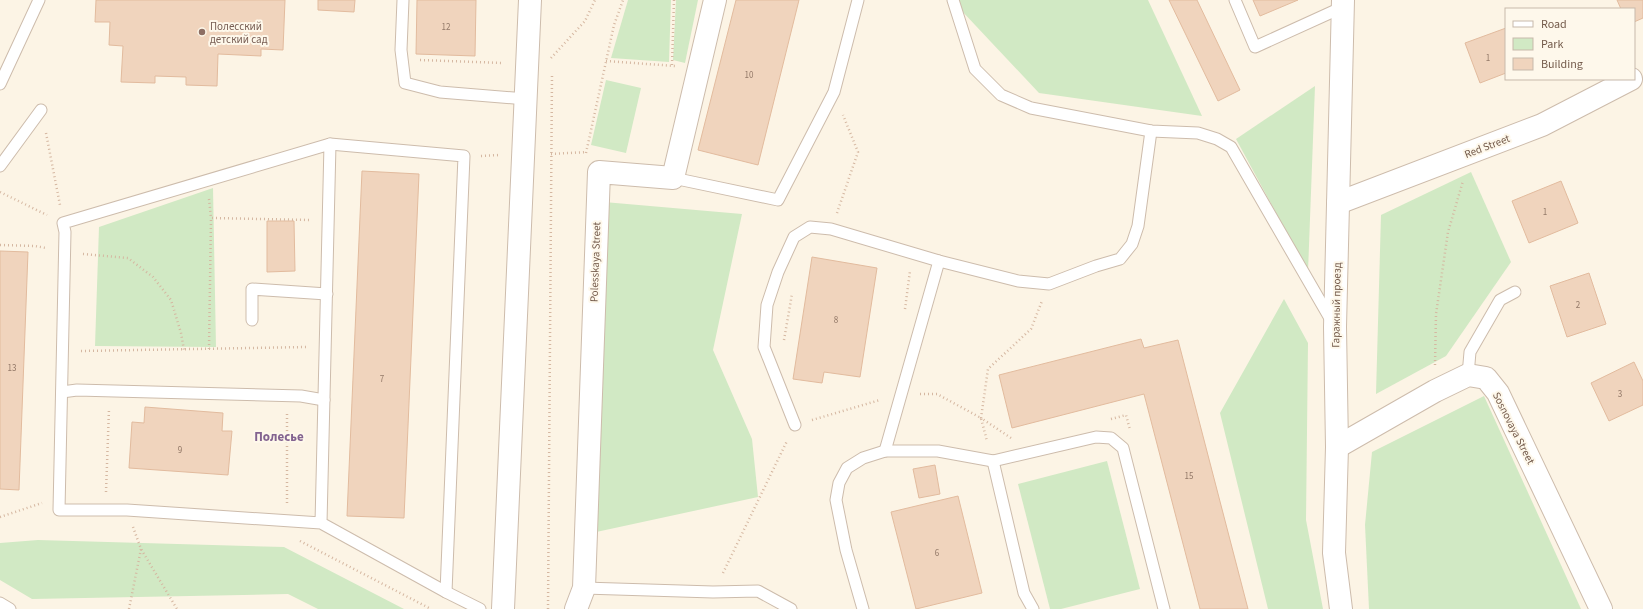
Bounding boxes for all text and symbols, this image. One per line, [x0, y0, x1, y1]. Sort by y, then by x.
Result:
legend [1505, 8, 1635, 80]
text: Road [1541, 16, 1567, 33]
place label: Полесский детский сад [210, 19, 268, 47]
house number: 12 [442, 21, 451, 34]
marker: Полесский детский сад [197, 27, 207, 37]
text: Park [1541, 36, 1563, 53]
house number: 1 [1486, 52, 1490, 65]
text: Building [1541, 56, 1583, 73]
house number: 10 [745, 69, 754, 82]
street label: Red Street [1462, 131, 1512, 162]
house number: 1 [1543, 206, 1547, 219]
street label: Polesskaya Street [587, 221, 604, 303]
street label: Гаражный проезд [1328, 262, 1345, 348]
house number: 2 [1576, 299, 1581, 312]
house number: 8 [834, 314, 839, 327]
house number: 13 [8, 362, 17, 375]
house number: 7 [380, 373, 385, 386]
house number: 3 [1618, 388, 1623, 401]
street label: Sosnovaya Street [1489, 390, 1538, 467]
district label: Полесье [254, 428, 304, 446]
house number: 9 [178, 444, 183, 457]
house number: 15 [1185, 470, 1194, 483]
house number: 6 [935, 547, 940, 560]

